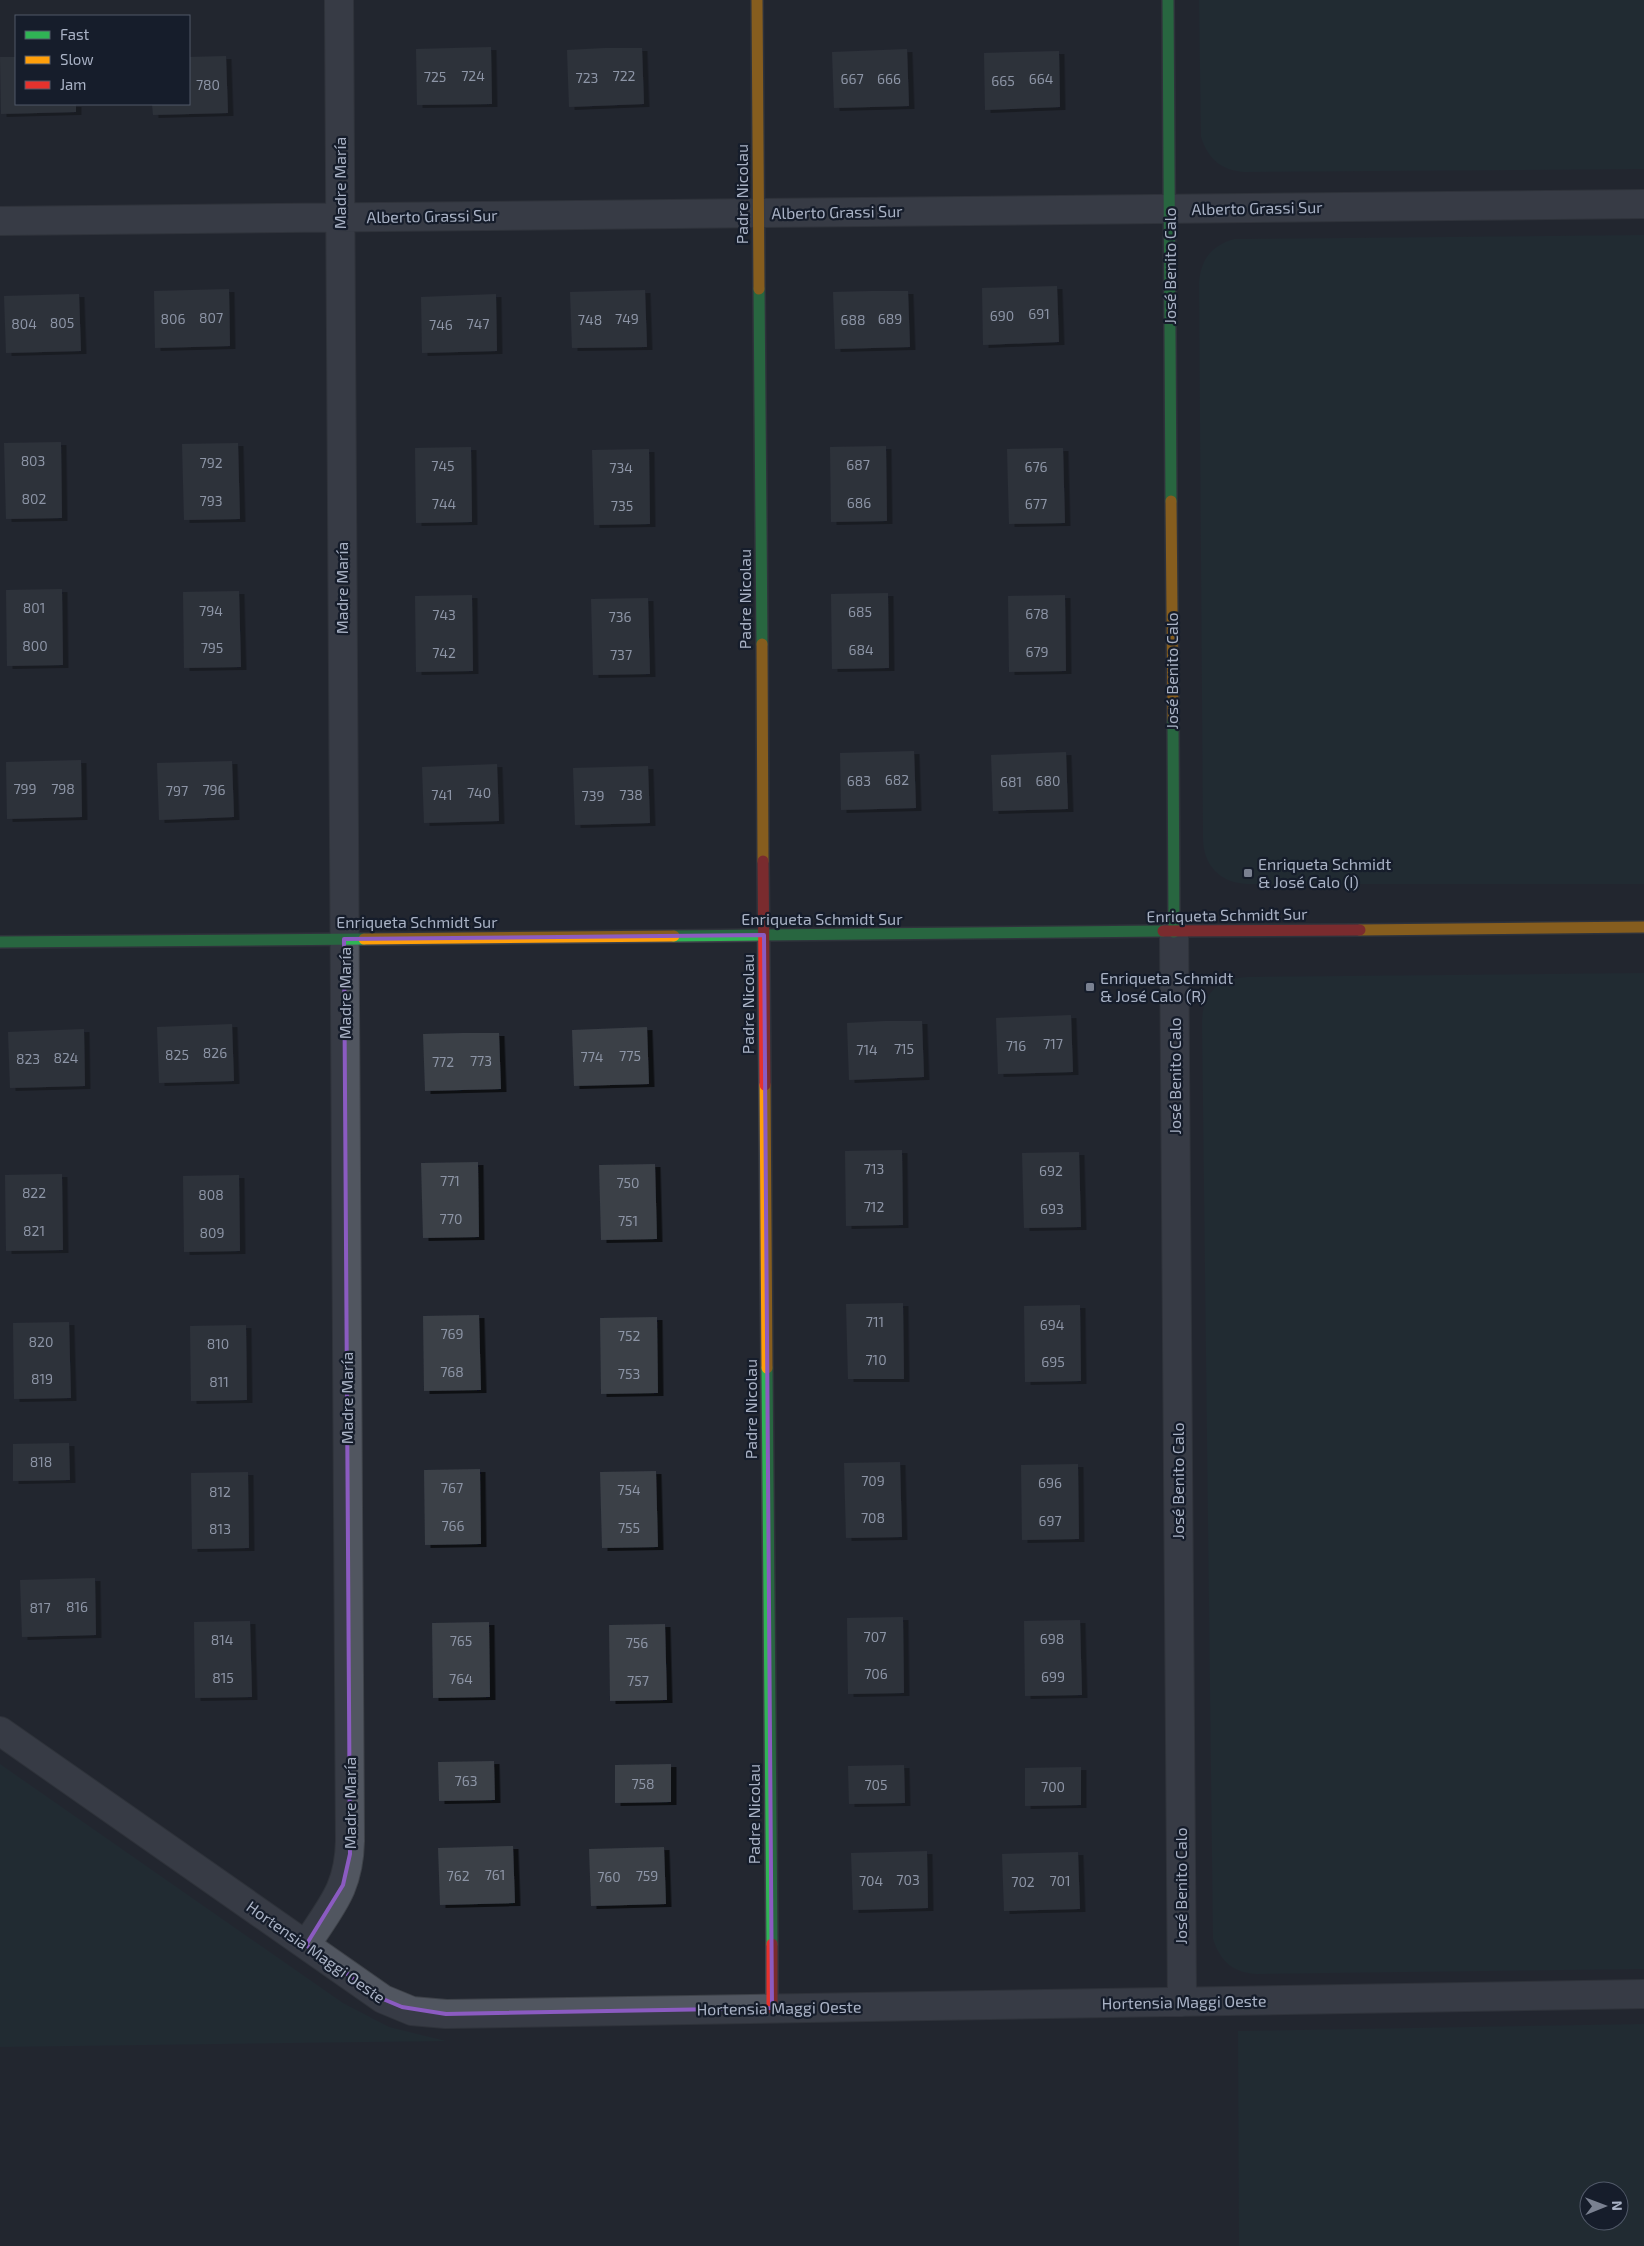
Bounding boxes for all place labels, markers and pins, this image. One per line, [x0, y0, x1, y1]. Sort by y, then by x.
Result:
place label: Enriqueta Schmidt & José Calo (I) [1258, 854, 1391, 891]
marker: Enriqueta Schmidt & José Calo (I) [1242, 867, 1254, 879]
place label: Enriqueta Schmidt & José Calo (R) [1100, 968, 1233, 1005]
marker: Enriqueta Schmidt & José Calo (R) [1084, 981, 1096, 993]

